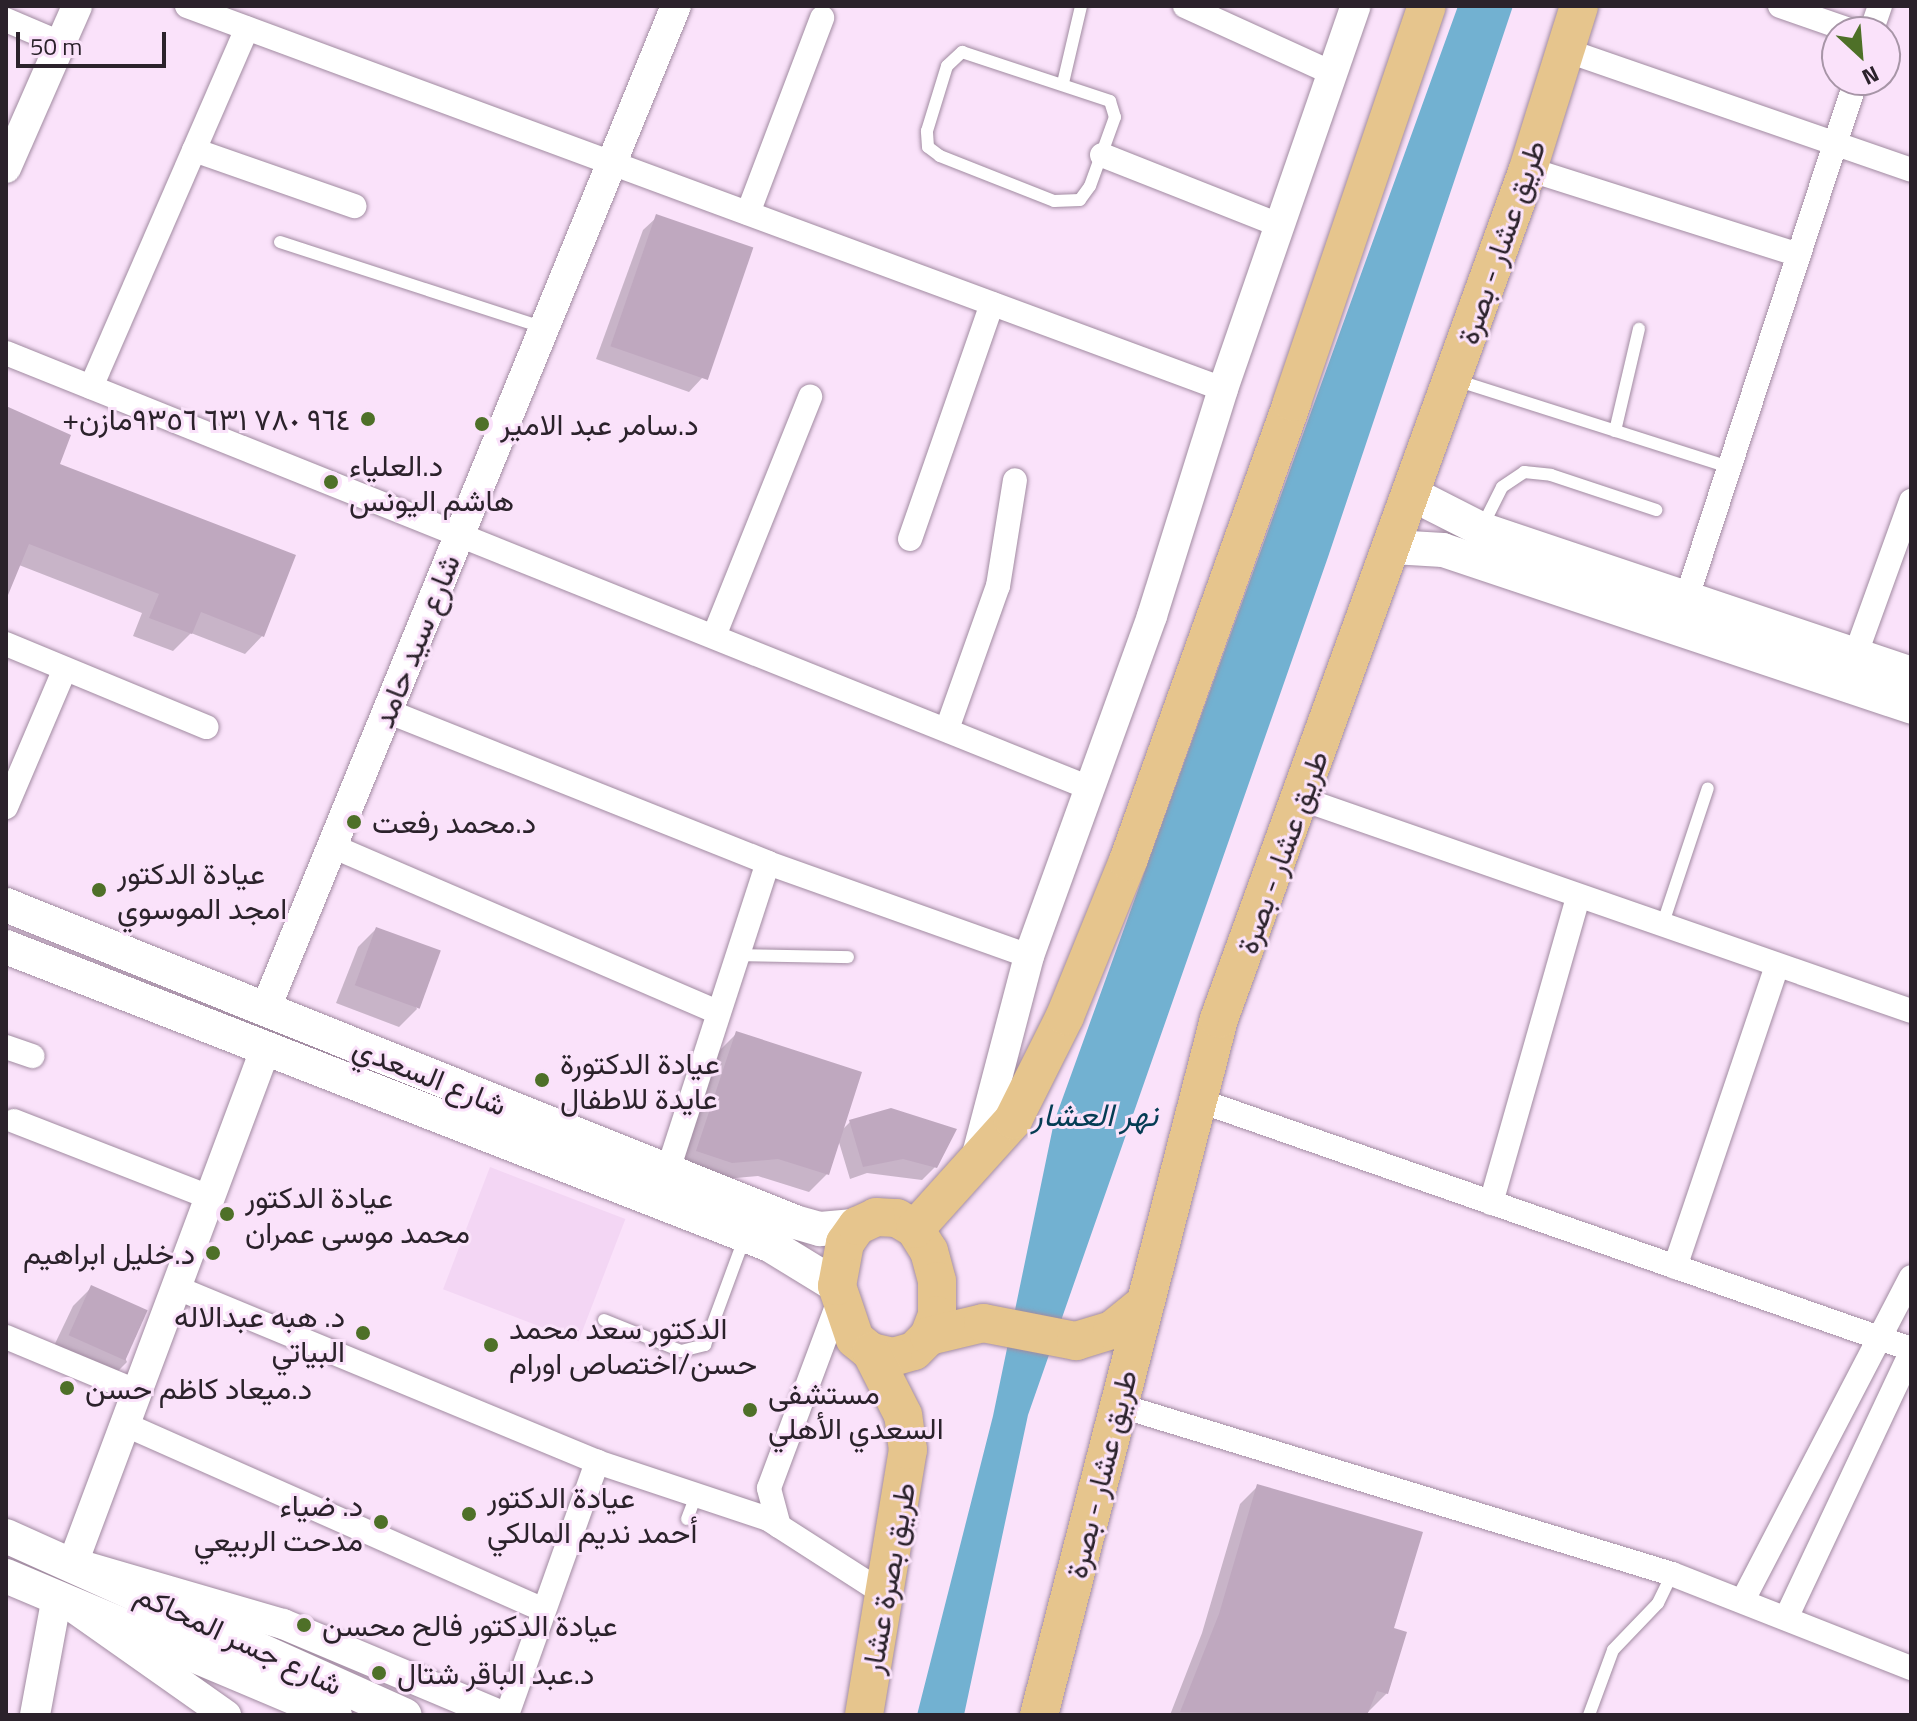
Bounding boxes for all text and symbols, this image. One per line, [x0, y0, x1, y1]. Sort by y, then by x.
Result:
scale bar [20, 16, 170, 66]
north arrow [1821, 16, 1901, 96]
text: 50 m [30, 28, 82, 64]
text: N [1856, 57, 1885, 94]
street label: طريق عشار - بصرة [1449, 135, 1553, 349]
place label: +٩٦٤ ٧٨٠ ٦٣١ ٩٣٥٦مازن [62, 401, 350, 437]
place label: د.سامر عبد الامير [500, 406, 699, 442]
marker: +٩٦٤ ٧٨٠ ٦٣١ ٩٣٥٦مازن [357, 408, 379, 430]
marker: د.سامر عبد الامير [471, 413, 493, 435]
place label: د.العلياء هاشم اليونس [349, 447, 514, 518]
marker: د.العلياء هاشم اليونس [320, 471, 342, 493]
street label: شارع سيد حامد [365, 549, 467, 733]
street label: طريق عشار - بصرة [1229, 746, 1335, 958]
place label: د.محمد رفعت [372, 804, 536, 840]
marker: د.محمد رفعت [343, 811, 365, 833]
place label: عيادة الدكتور امجد الموسوي [117, 855, 287, 926]
marker: عيادة الدكتور امجد الموسوي [88, 879, 110, 901]
street label: شارع السعدي [348, 1029, 512, 1123]
place label: عيادة الدكتورة عايدة للاطفال [560, 1045, 720, 1116]
marker: عيادة الدكتورة عايدة للاطفال [531, 1069, 553, 1091]
water label: نهر العشار [1032, 1095, 1158, 1133]
place label: عيادة الدكتور محمد موسى عمران [245, 1179, 470, 1250]
marker: عيادة الدكتور محمد موسى عمران [216, 1203, 238, 1225]
place label: د.خليل ابراهيم [23, 1235, 195, 1271]
marker: د.خليل ابراهيم [202, 1242, 224, 1264]
place label: د. هبه عبدالاله البياتي [174, 1298, 345, 1368]
place label: الدكتور سعد محمد حسن/اختصاص اورام [509, 1310, 757, 1380]
marker: د. هبه عبدالاله البياتي [352, 1322, 374, 1344]
marker: الدكتور سعد محمد حسن/اختصاص اورام [480, 1334, 502, 1356]
street label: طريق عشار - بصرة [1058, 1366, 1144, 1582]
place label: د.ميعاد كاظم حسن [85, 1370, 312, 1406]
place label: مستشفى السعدي الأهلي [768, 1375, 944, 1446]
marker: د.ميعاد كاظم حسن [56, 1377, 78, 1399]
marker: مستشفى السعدي الأهلي [739, 1399, 761, 1421]
place label: عيادة الدكتور أحمد نديم المالكي [487, 1479, 697, 1550]
street label: طريق بصرة عشار [853, 1479, 923, 1677]
place label: د. ضياء مدحت الربيعي [194, 1487, 363, 1558]
marker: عيادة الدكتور أحمد نديم المالكي [458, 1503, 480, 1525]
marker: د. ضياء مدحت الربيعي [370, 1511, 392, 1533]
street label: شارع جسر المحاكم [130, 1575, 348, 1703]
place label: عيادة الدكتور فالح محسن [322, 1607, 618, 1643]
marker: عيادة الدكتور فالح محسن [293, 1614, 315, 1636]
place label: د.عبد الباقر شتال [397, 1655, 594, 1691]
marker: د.عبد الباقر شتال [368, 1662, 390, 1684]

